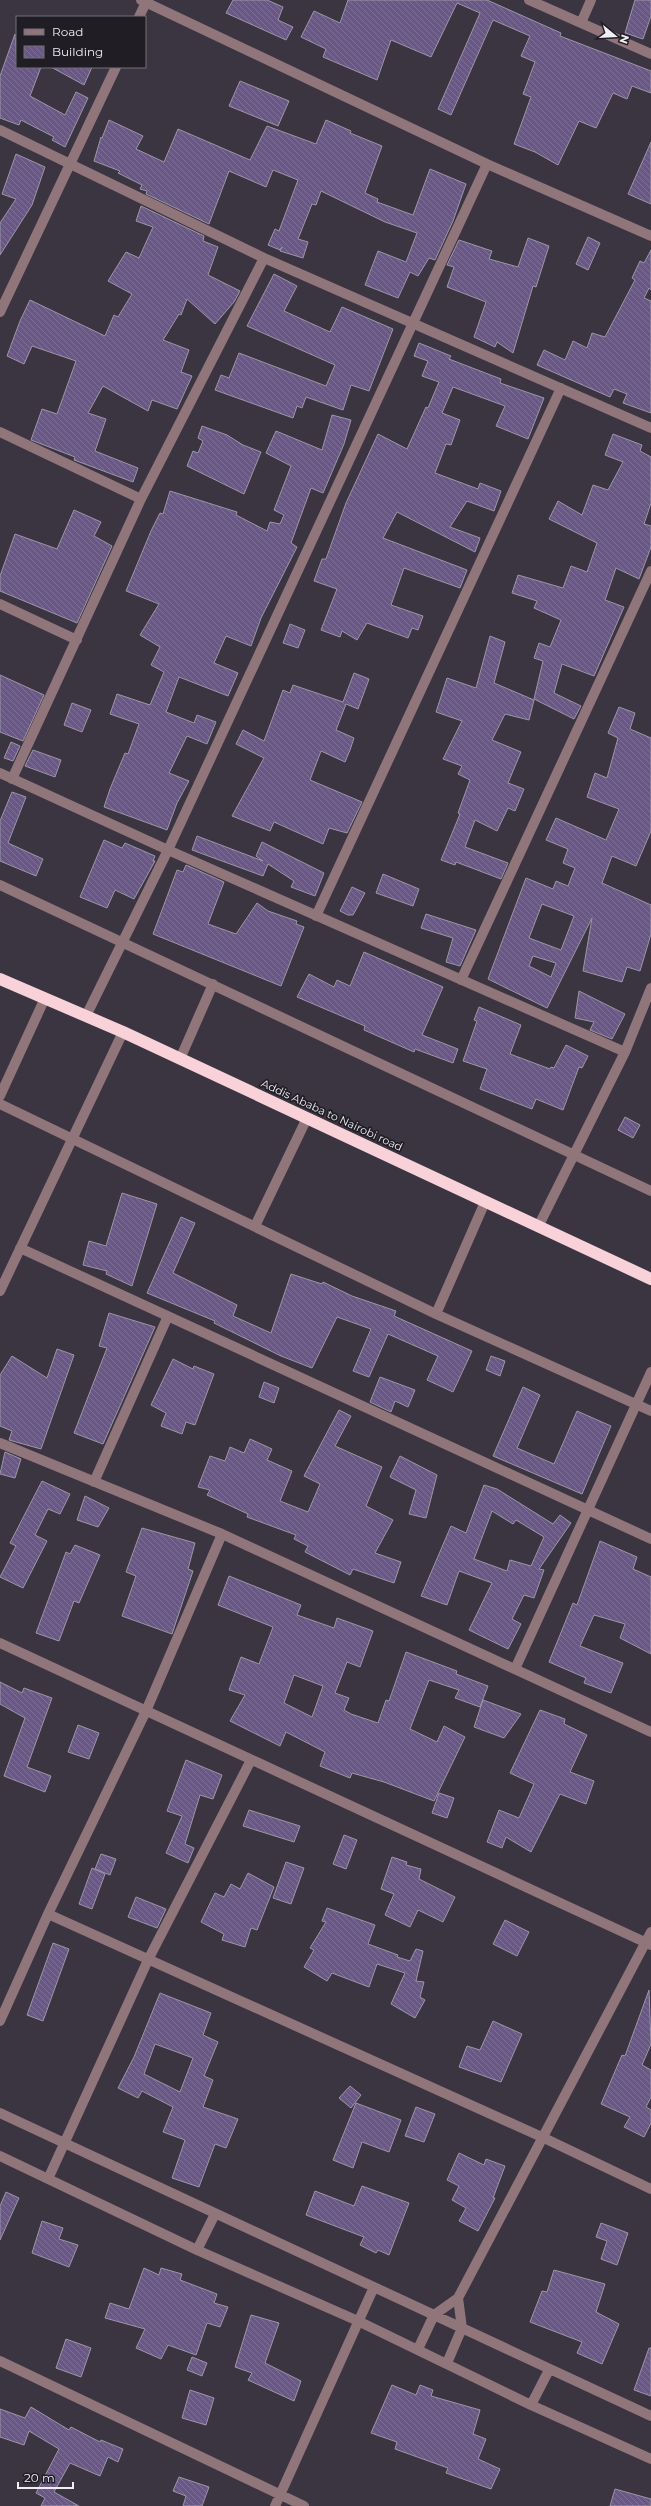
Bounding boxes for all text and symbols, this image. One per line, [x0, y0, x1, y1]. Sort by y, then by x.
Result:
legend [16, 16, 146, 68]
north arrow [595, 16, 635, 56]
text: Road [52, 24, 83, 39]
text: N [616, 33, 633, 45]
text: Building [52, 44, 103, 59]
street label: Addis Ababa to Nairobi road [259, 1076, 405, 1154]
scale bar [18, 2464, 73, 2490]
text: 20 m [24, 2470, 55, 2485]

